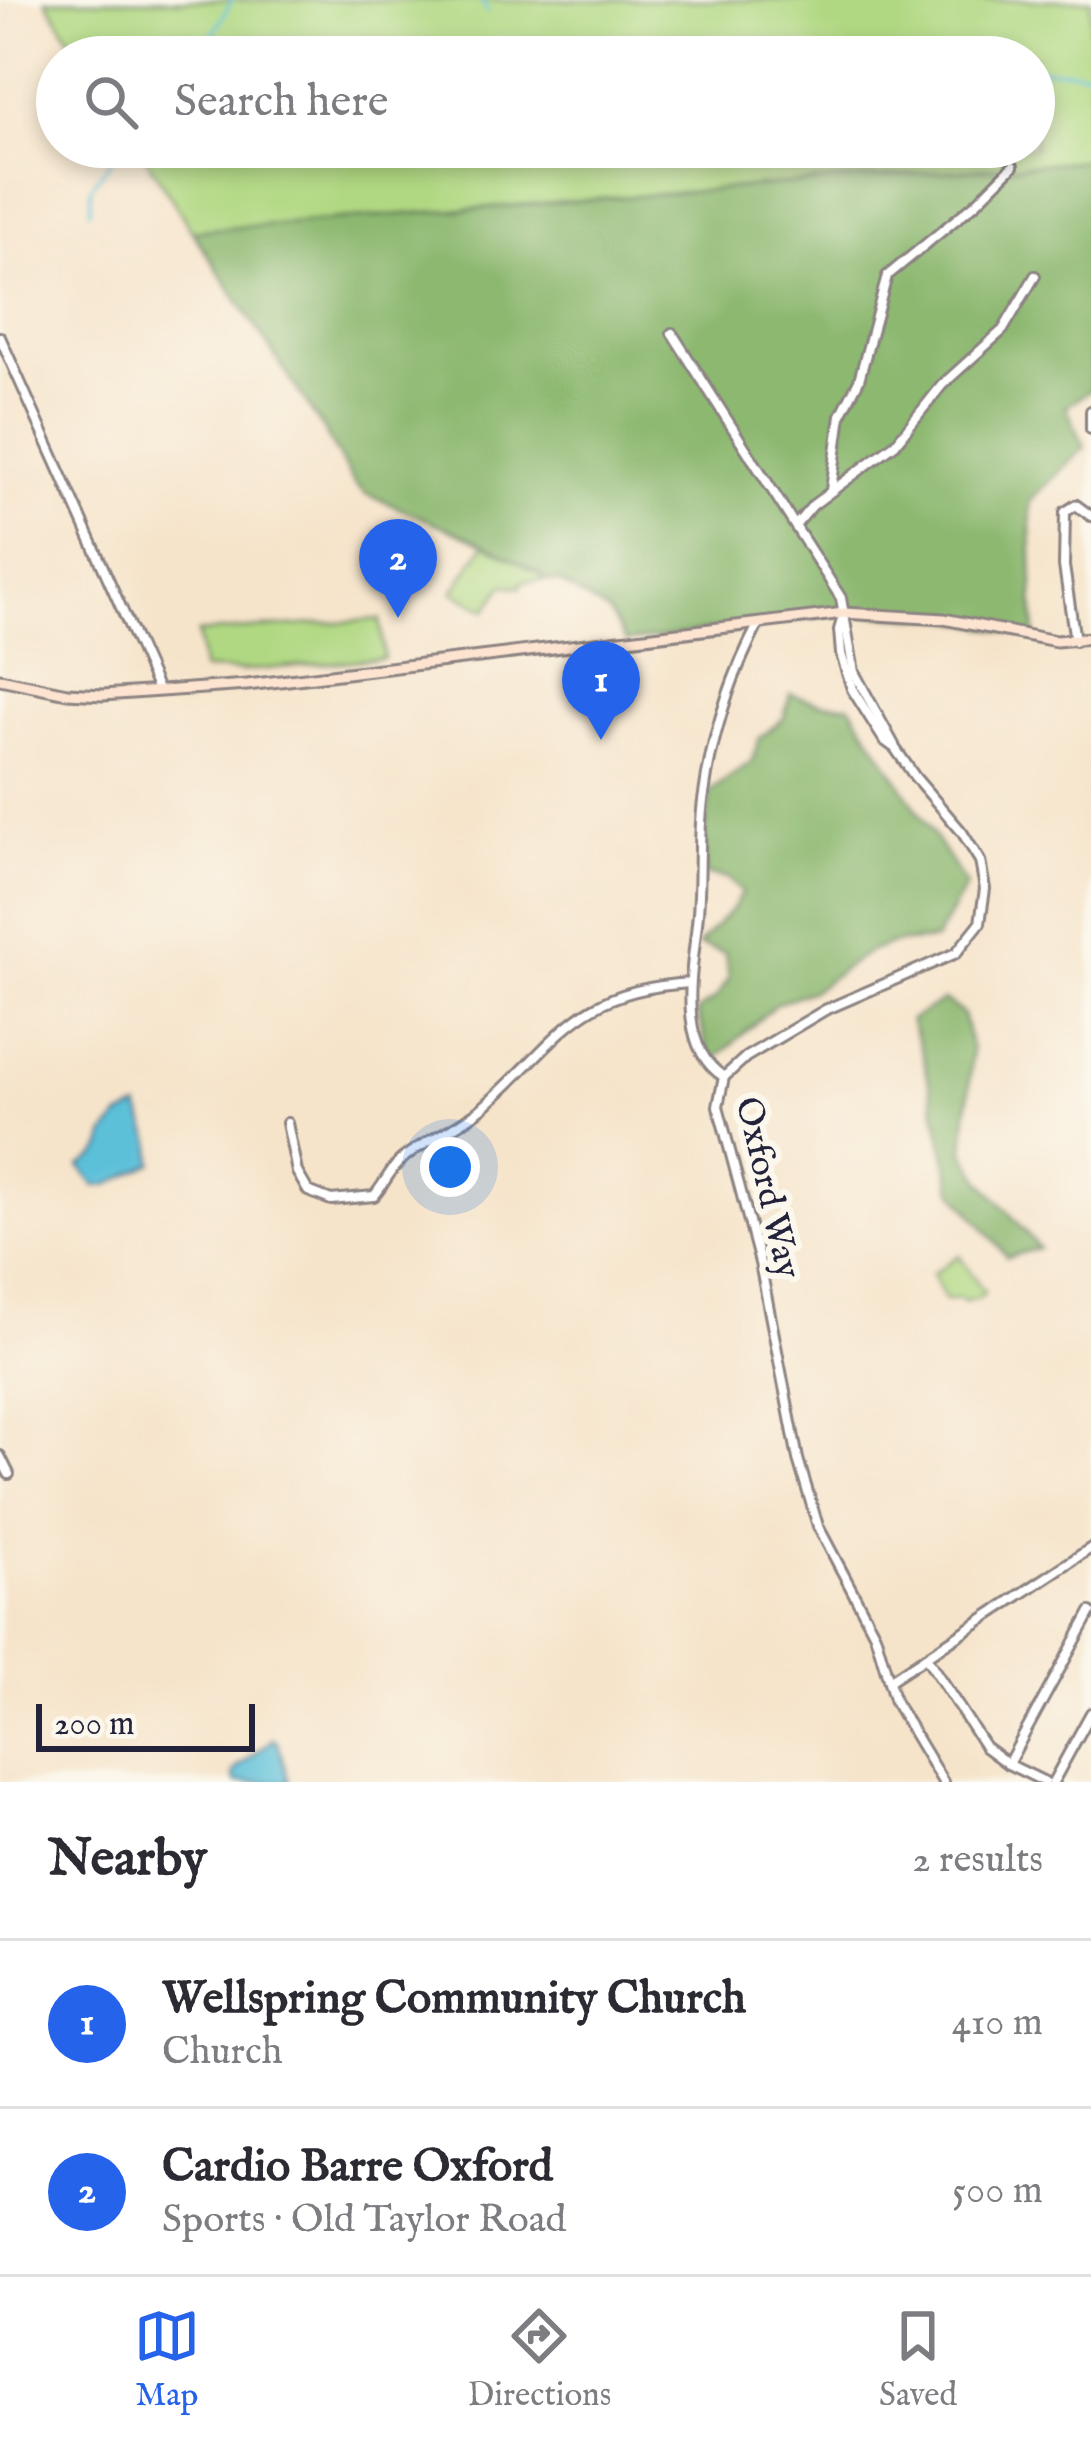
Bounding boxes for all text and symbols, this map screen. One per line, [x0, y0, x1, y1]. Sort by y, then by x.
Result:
search box [36, 36, 1055, 168]
icon: search [78, 69, 144, 135]
text: Search here [174, 74, 388, 131]
pin: 2 [359, 519, 437, 618]
pin: 1 [562, 641, 640, 740]
street label: Oxford Way [724, 1092, 810, 1283]
your location [420, 1137, 480, 1197]
scale bar [36, 1698, 255, 1751]
text: 200 m [54, 1704, 135, 1746]
text: Nearby [48, 1828, 207, 1893]
text: 2 results [912, 1836, 1043, 1885]
text: Wellspring Community Church [162, 1971, 746, 2028]
text: 1 [80, 1999, 94, 2048]
text: 410 m [952, 1999, 1043, 2048]
text: Church [162, 2028, 282, 2077]
text: Cardio Barre Oxford [162, 2139, 553, 2196]
text: 2 [78, 2167, 96, 2216]
text: 500 m [952, 2167, 1043, 2216]
text: Sports · Old Taylor Road [162, 2196, 566, 2245]
tab: Map [134, 2303, 200, 2417]
tab: Directions [468, 2303, 611, 2417]
tab: Saved [879, 2303, 957, 2417]

